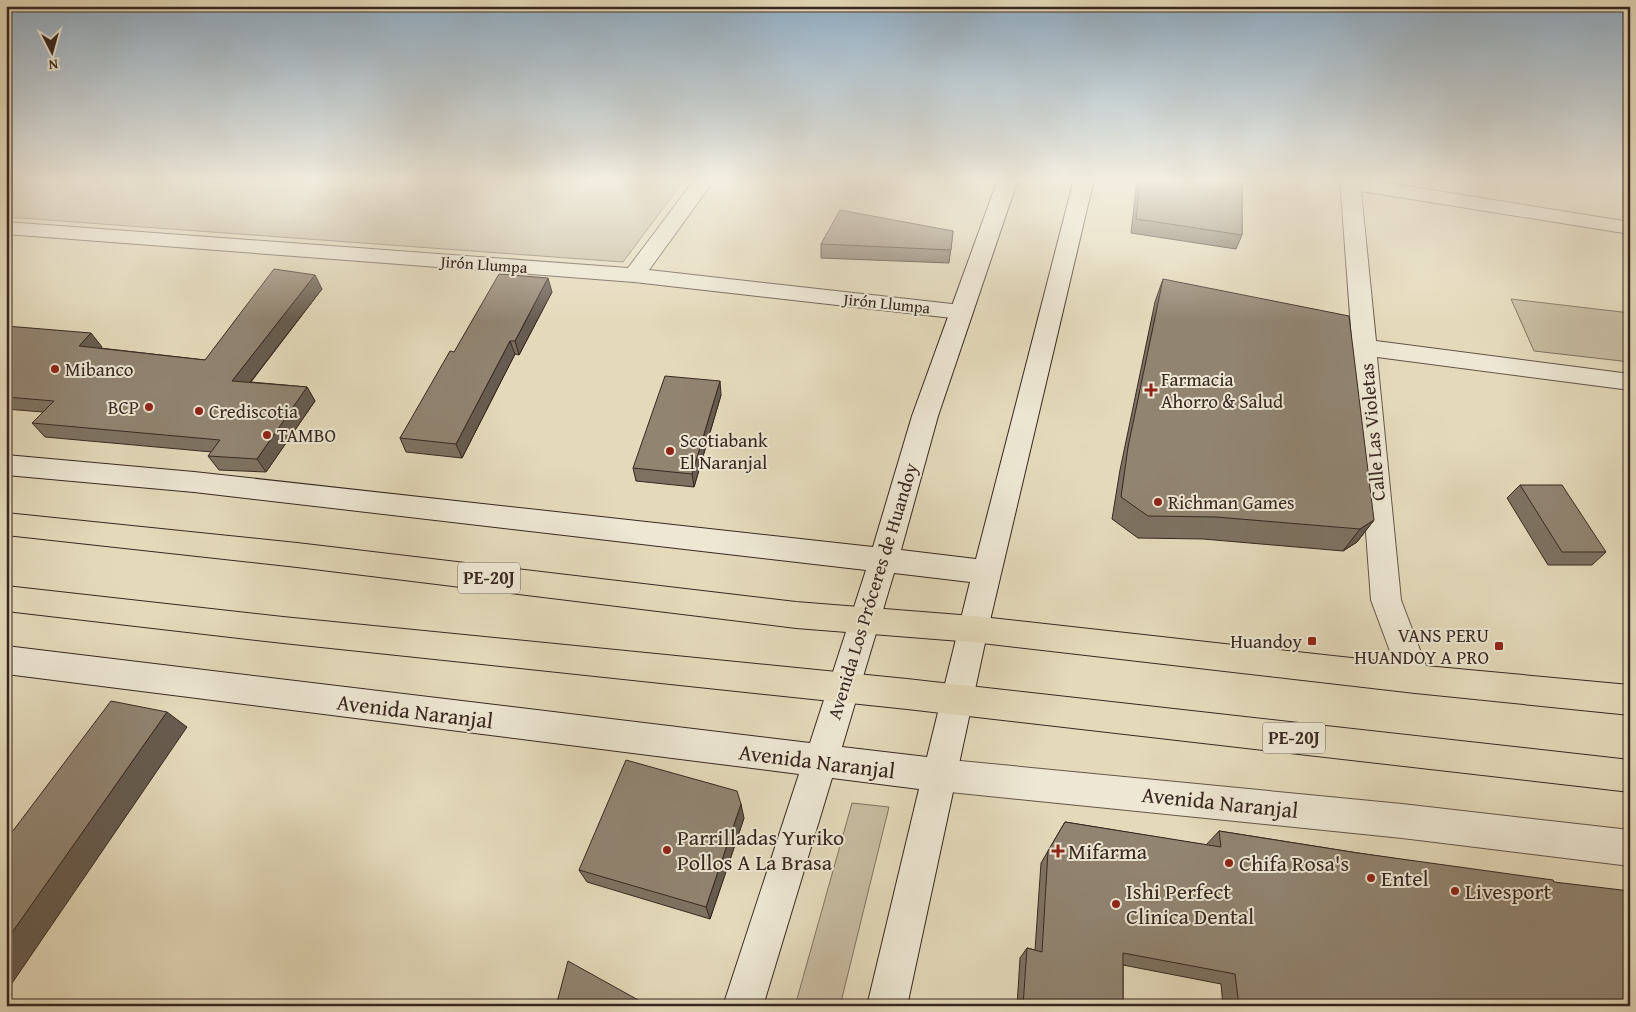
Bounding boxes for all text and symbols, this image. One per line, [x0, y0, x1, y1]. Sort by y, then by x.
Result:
north arrow [28, 28, 78, 78]
text: N [47, 54, 59, 75]
street label: Jirón Llumpa [438, 249, 529, 279]
street label: Jirón Llumpa [840, 286, 932, 320]
place label: Mibanco [65, 355, 134, 383]
street label: Calle Las Violetas [1352, 362, 1392, 502]
marker: Mibanco [49, 363, 61, 375]
place label: Farmacia Ahorro & Salud [1161, 365, 1284, 415]
marker: Farmacia Ahorro & Salud [1145, 384, 1157, 396]
place label: BCP [108, 393, 139, 421]
place label: Crediscotia [209, 397, 298, 425]
marker: BCP [143, 401, 155, 413]
marker: Crediscotia [193, 405, 205, 417]
place label: TAMBO [277, 421, 336, 449]
place label: Scotiabank El Naranjal [680, 426, 768, 476]
marker: TAMBO [261, 429, 273, 441]
marker: Scotiabank El Naranjal [664, 445, 676, 457]
street label: Avenida Los Próceres de Huandoy [820, 459, 925, 723]
place label: Richman Games [1168, 488, 1295, 516]
marker: Richman Games [1152, 496, 1164, 508]
road number: PE-20J [458, 562, 520, 594]
place label: VANS PERU HUANDOY A PRO [1354, 621, 1489, 671]
place label: Huandoy [1230, 627, 1303, 655]
marker: Huandoy [1306, 635, 1318, 647]
marker: VANS PERU HUANDOY A PRO [1493, 640, 1505, 652]
street label: Avenida Naranjal [335, 686, 495, 736]
road number: PE-20J [1263, 722, 1325, 754]
street label: Avenida Naranjal [737, 736, 897, 786]
street label: Avenida Naranjal [1140, 778, 1300, 826]
place label: Parrilladas Yuriko Pollos A La Brasa [677, 821, 844, 878]
place label: Mifarma [1068, 835, 1148, 867]
marker: Parrilladas Yuriko Pollos A La Brasa [661, 844, 673, 856]
marker: Mifarma [1052, 845, 1064, 857]
place label: Chifa Rosa's [1239, 847, 1349, 879]
marker: Chifa Rosa's [1223, 857, 1235, 869]
place label: Entel [1381, 862, 1429, 894]
marker: Entel [1365, 872, 1377, 884]
place label: Ishi Perfect Clinica Dental [1126, 875, 1254, 932]
place label: Livesport [1465, 875, 1552, 907]
marker: Livesport [1449, 885, 1461, 897]
marker: Ishi Perfect Clinica Dental [1110, 898, 1122, 910]

